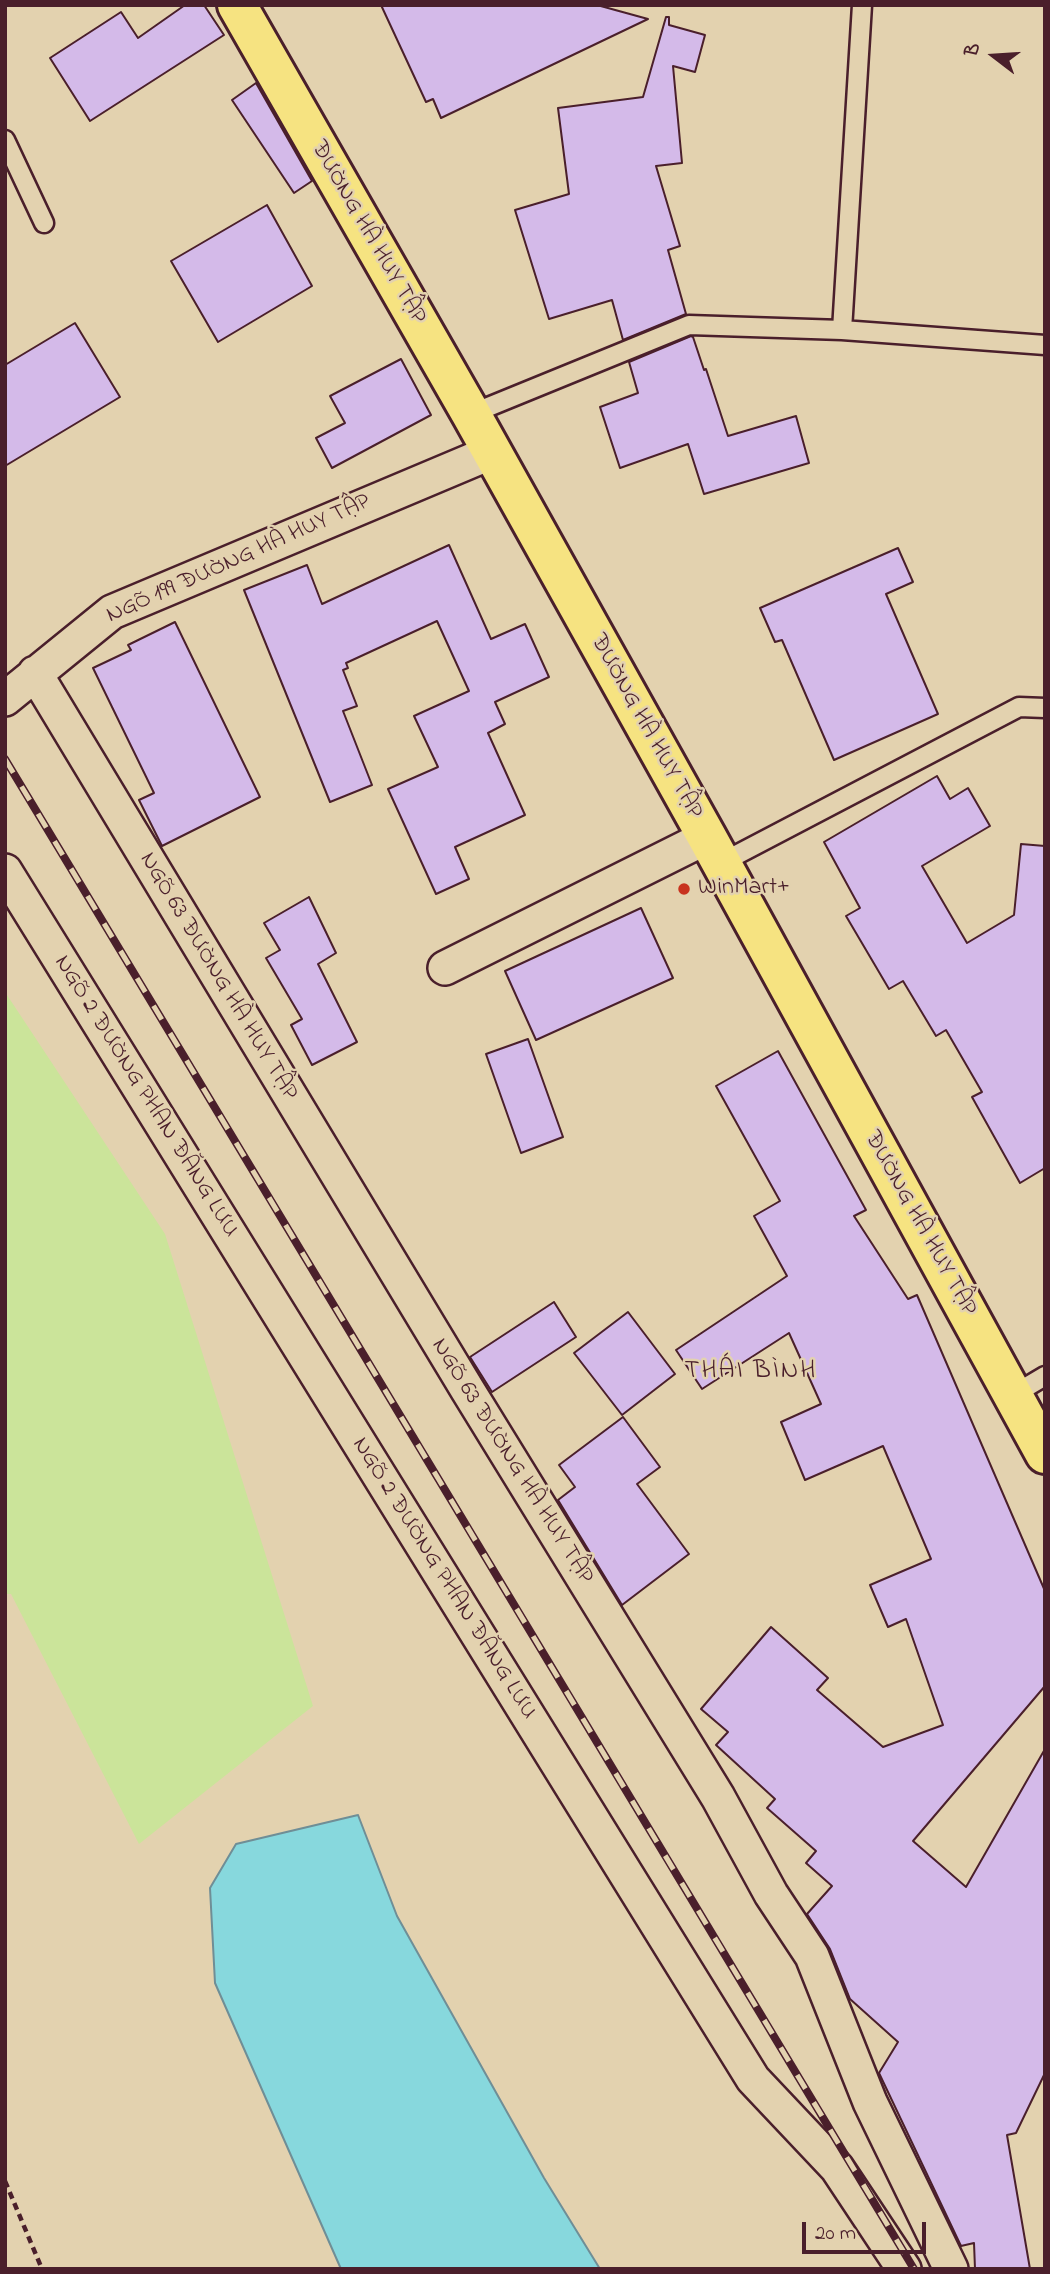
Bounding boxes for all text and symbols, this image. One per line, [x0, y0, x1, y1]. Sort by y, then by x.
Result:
north arrow [959, 21, 1029, 91]
text: B [959, 40, 988, 60]
street label: ĐƯỜNG HÀ HUY TẬP [303, 136, 431, 330]
street label: NGÕ 199 ĐƯỜNG HÀ HUY TẬP [103, 489, 375, 631]
street label: ĐƯỜNG HÀ HUY TẬP [582, 630, 708, 824]
street label: NGÕ 63 ĐƯỜNG HÀ HUY TẬP [131, 848, 303, 1106]
place label: WinMart+ [698, 875, 790, 903]
marker: WinMart+ [676, 881, 692, 897]
street label: NGÕ 2 ĐƯỜNG PHAN ĐĂNG LƯU [46, 951, 244, 1243]
street label: ĐƯỜNG HÀ HUY TẬP [856, 1127, 982, 1321]
street label: NGÕ 63 ĐƯỜNG HÀ HUY TẬP [423, 1334, 599, 1590]
district label: THÁI BÌNH [686, 1357, 816, 1389]
street label: NGÕ 2 ĐƯỜNG PHAN ĐĂNG LƯU [344, 1433, 542, 1725]
scale bar [805, 2208, 929, 2252]
text: 20 m [815, 2219, 856, 2249]

